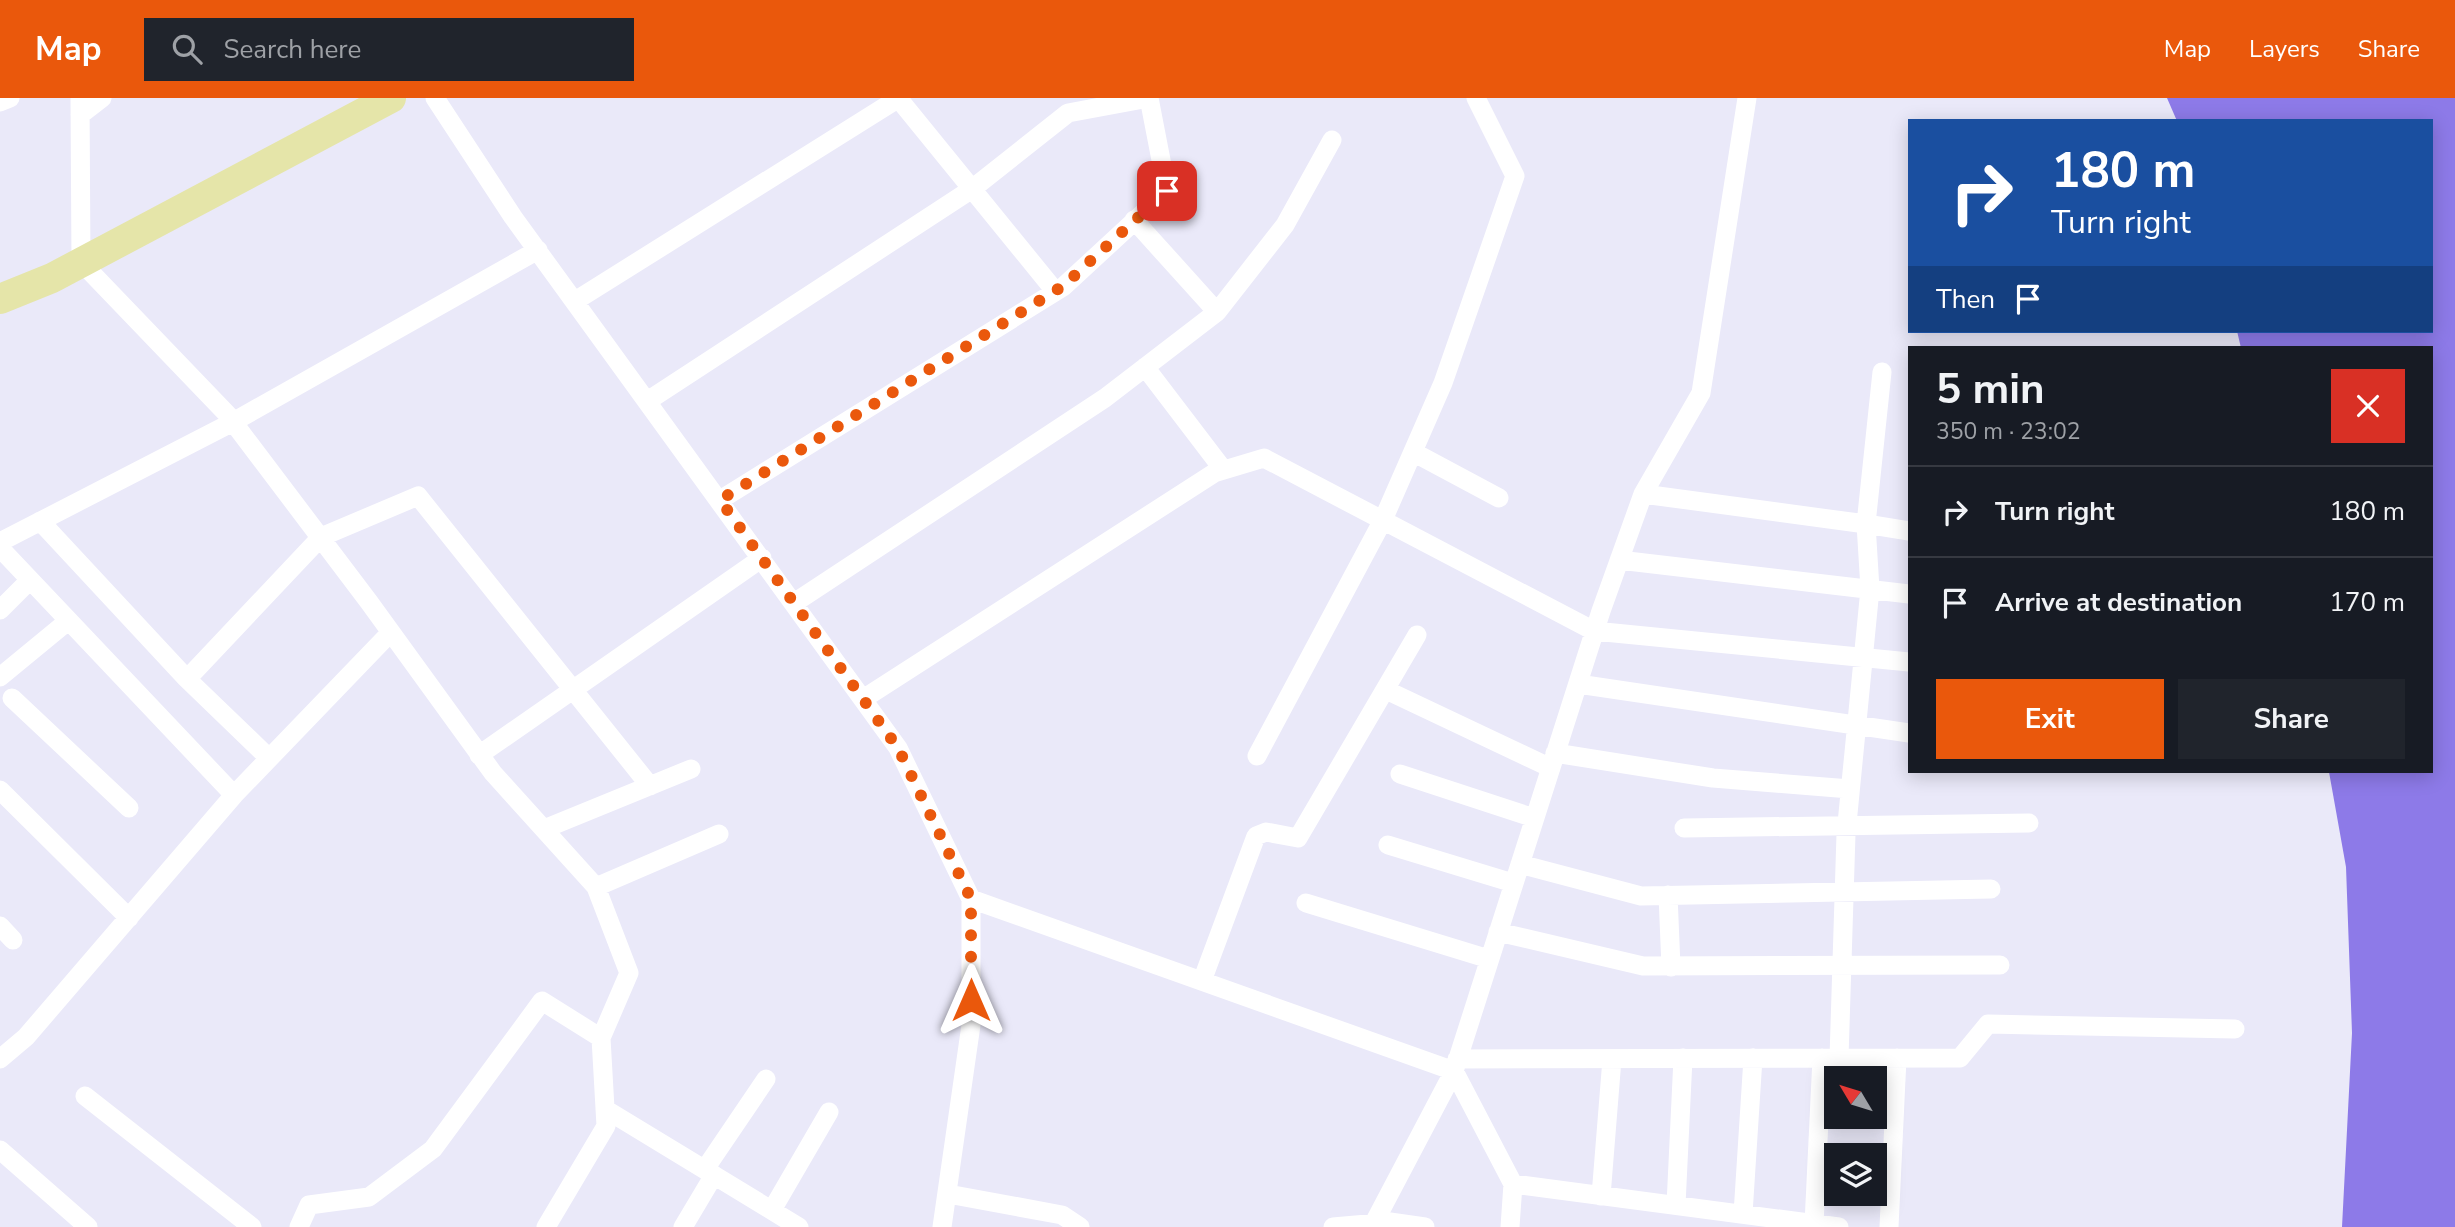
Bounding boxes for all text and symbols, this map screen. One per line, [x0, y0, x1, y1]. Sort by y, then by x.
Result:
search box [144, 18, 634, 81]
text: Map [35, 27, 102, 72]
icon: search [168, 30, 206, 68]
text: Search here [224, 32, 361, 67]
text: Map [2164, 33, 2211, 65]
text: Layers [2249, 33, 2320, 65]
text: Share [2358, 33, 2420, 65]
text: 180 m [2051, 137, 2195, 204]
icon: right [1936, 147, 2027, 238]
pin [1137, 161, 1197, 221]
icon: arrive [1148, 172, 1186, 210]
text: Turn right [2051, 201, 2191, 244]
icon: arrive [2009, 280, 2047, 318]
text: Then [1936, 282, 1995, 317]
text: 5 min [1936, 361, 2045, 418]
button: close [2331, 369, 2405, 443]
text: 350 m · 23:02 [1936, 416, 2081, 447]
icon: right [1936, 493, 1974, 531]
text: Turn right [1995, 494, 2114, 529]
text: 180 m [2329, 494, 2405, 529]
icon: arrive [1936, 584, 1974, 622]
text: Arrive at destination [1995, 585, 2242, 620]
text: 170 m [2329, 585, 2405, 620]
button: Exit [1936, 679, 2164, 759]
button: Share [2178, 679, 2405, 759]
position arrow [934, 963, 1008, 1037]
north arrow [1824, 1066, 1886, 1129]
map controls [1824, 1066, 1887, 1206]
button: layers [1824, 1143, 1887, 1206]

